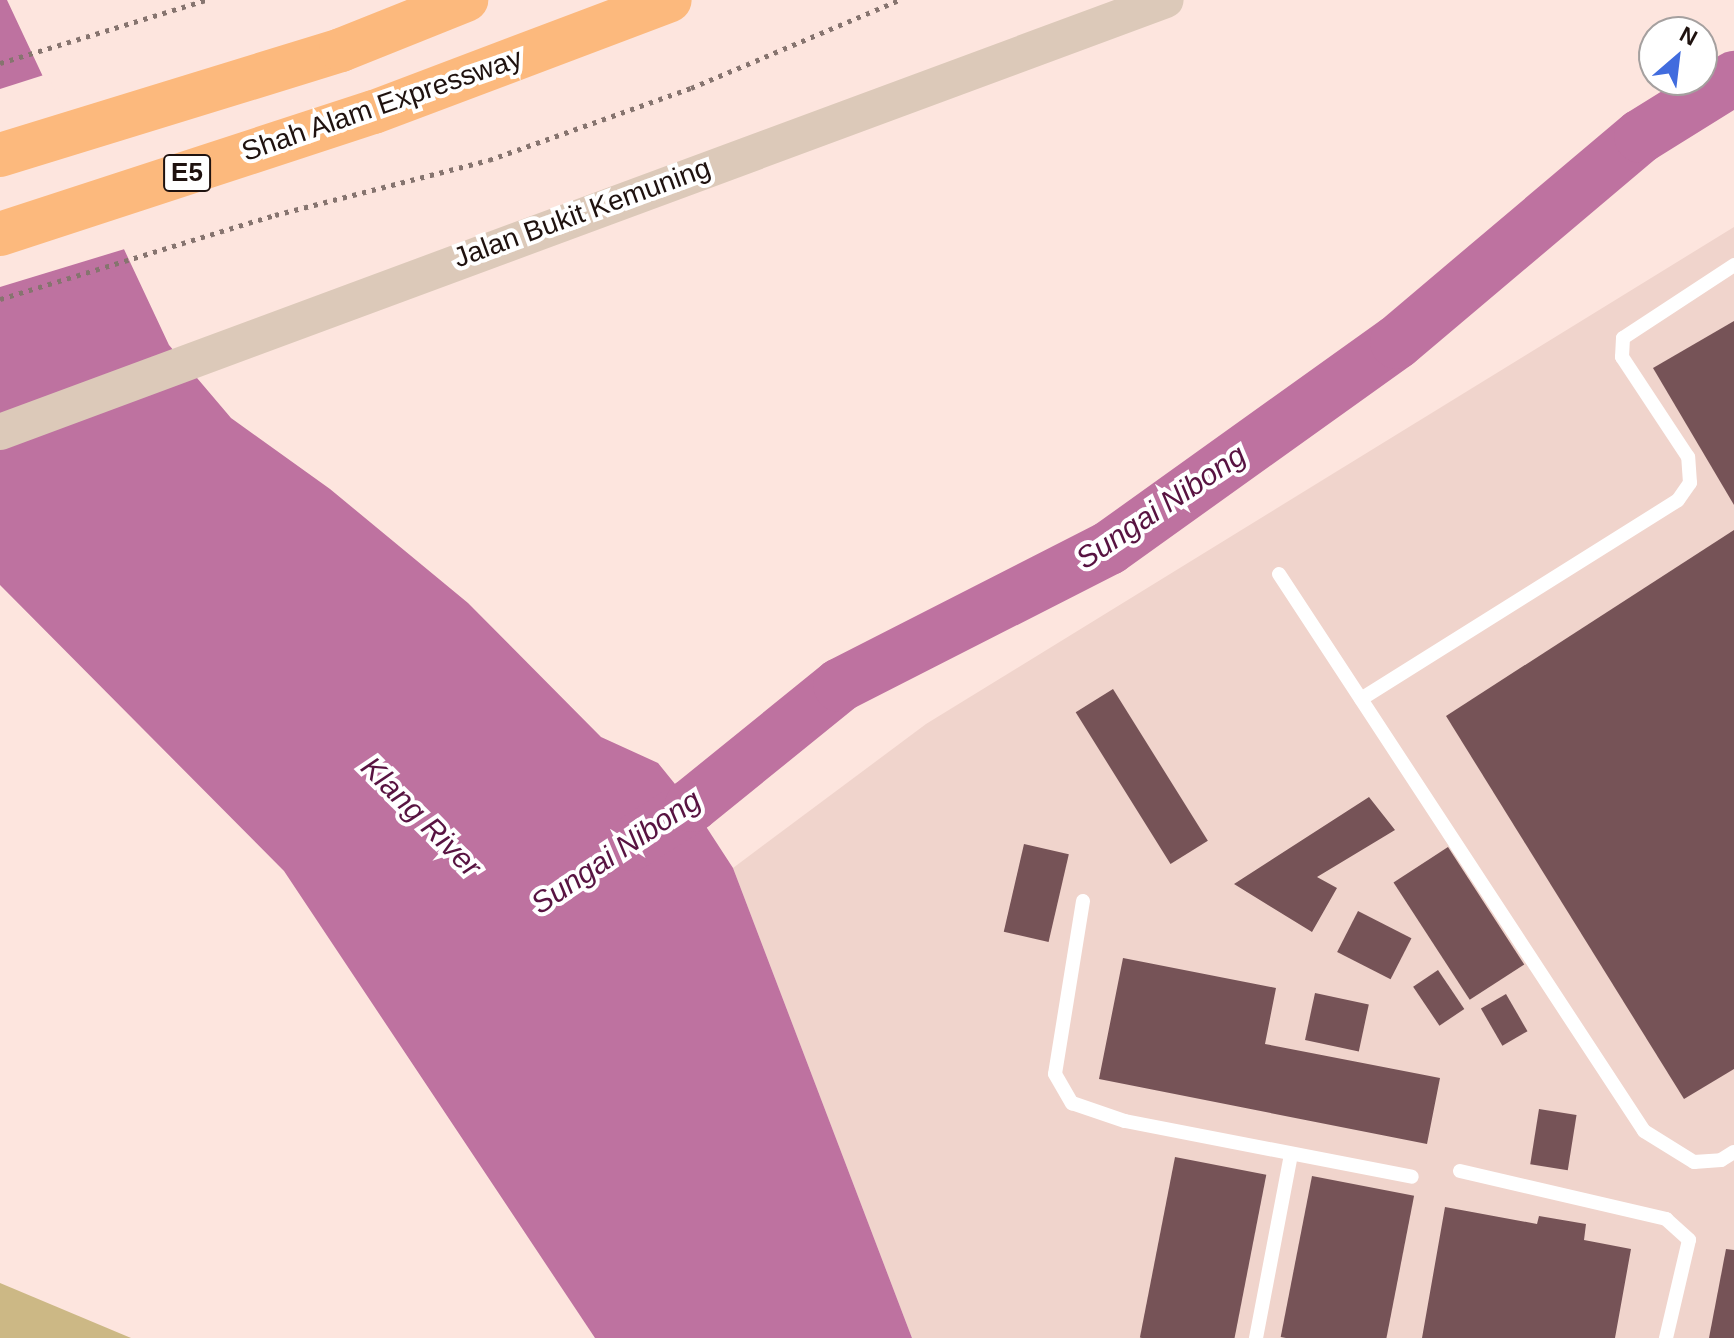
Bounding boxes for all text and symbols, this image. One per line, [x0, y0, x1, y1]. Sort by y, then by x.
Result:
north arrow [1638, 16, 1718, 96]
text: N [1676, 21, 1701, 51]
street label: Shah Alam Expressway [237, 41, 527, 169]
road number: E5 [163, 151, 211, 195]
street label: Jalan Bukit Kemuning [449, 151, 715, 275]
water label: Sungai Nibong [1069, 437, 1253, 577]
water label: Klang River [353, 749, 489, 885]
water label: Sungai Nibong [524, 782, 708, 922]

